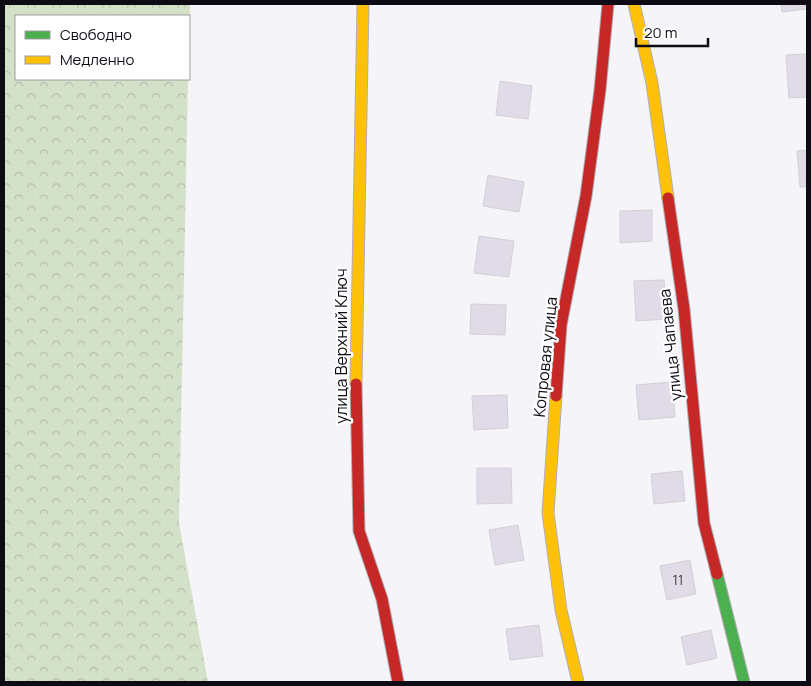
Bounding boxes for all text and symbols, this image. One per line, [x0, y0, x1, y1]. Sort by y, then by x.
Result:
legend [15, 15, 190, 80]
scale bar [636, 15, 708, 47]
text: 20 m [644, 22, 677, 43]
text: Свободно [60, 24, 132, 45]
text: Медленно [60, 49, 134, 70]
street label: улица Верхний Ключ [330, 268, 352, 424]
street label: улица Чапаева [653, 288, 687, 402]
street label: Копровая улица [528, 296, 562, 418]
house number: 11 [673, 570, 683, 589]

